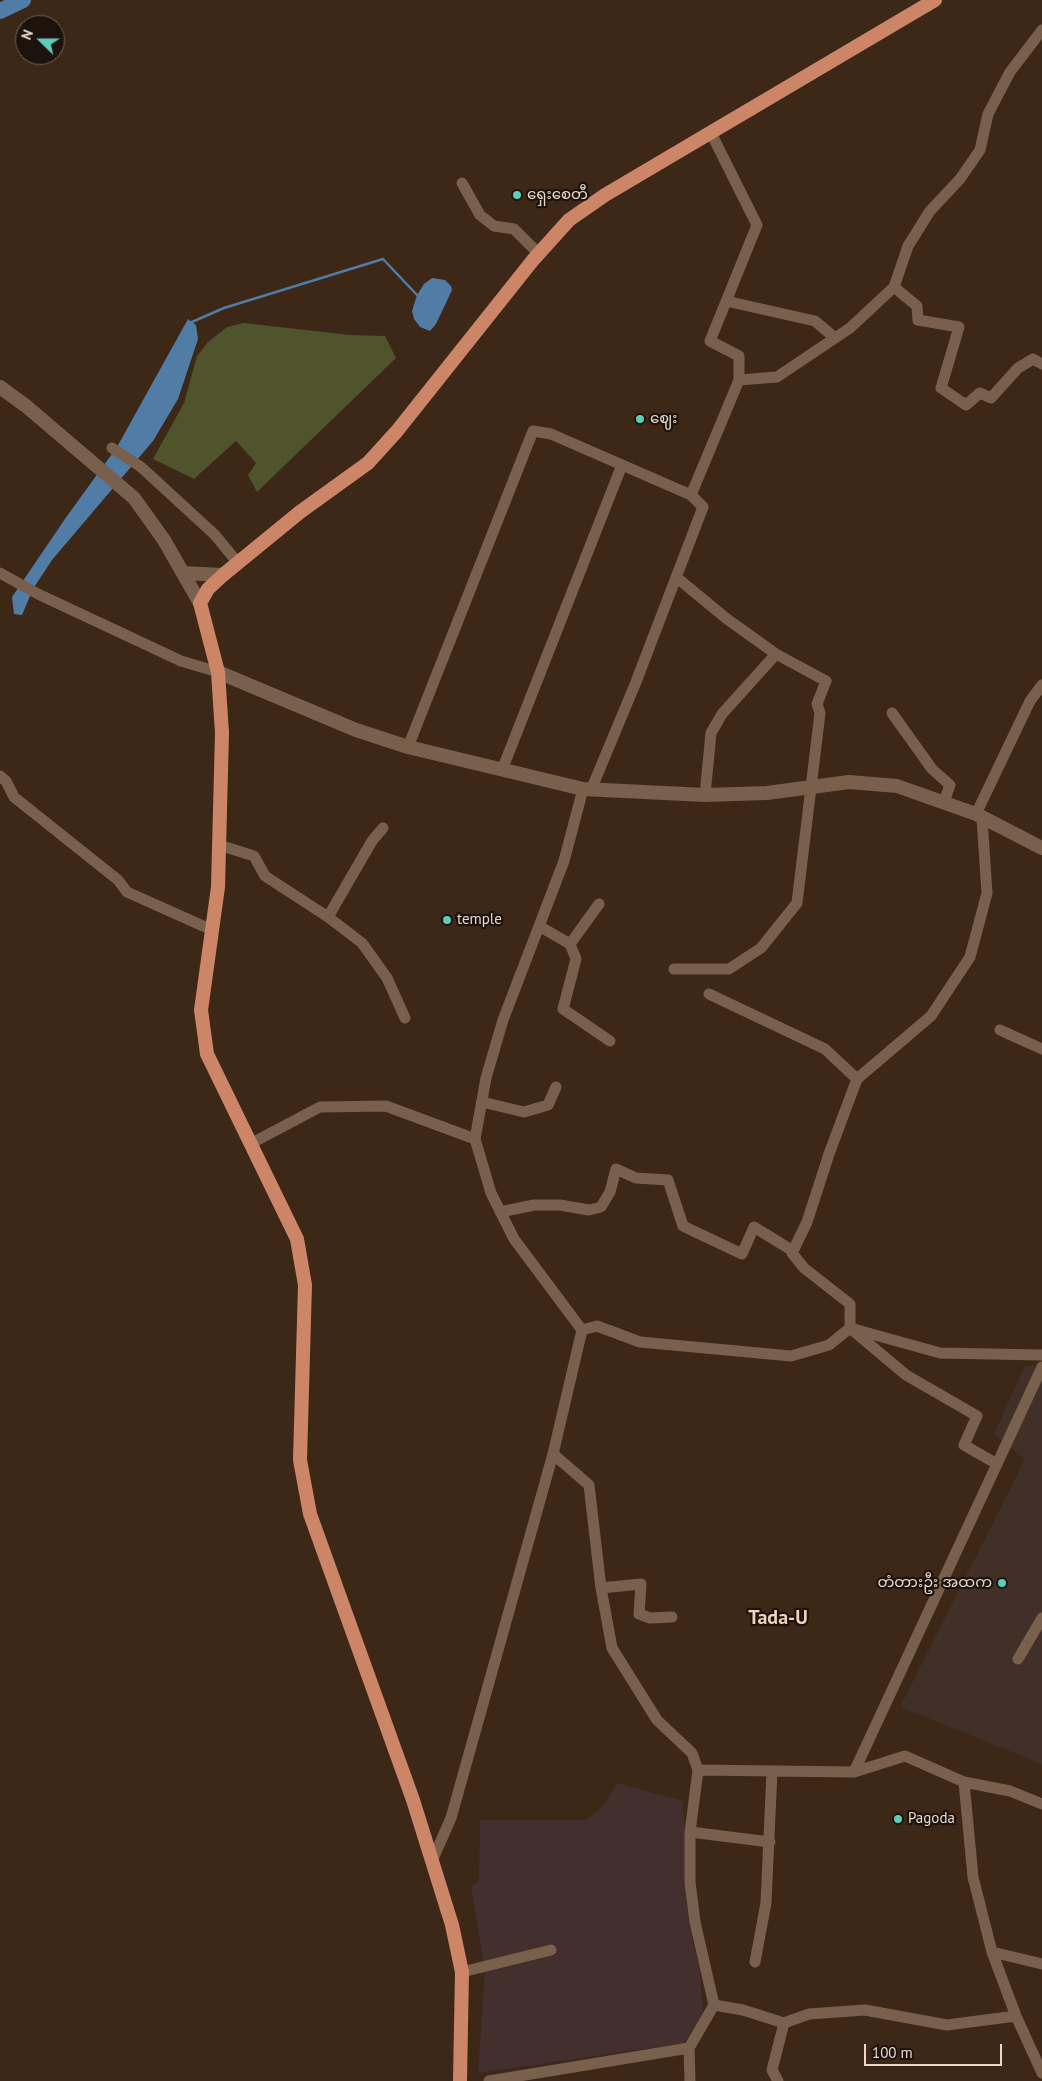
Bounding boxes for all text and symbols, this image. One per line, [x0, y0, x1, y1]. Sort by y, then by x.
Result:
north arrow [15, 15, 65, 65]
text: N [17, 27, 37, 42]
place label: ရှေးစေတီ [527, 186, 588, 204]
marker: ရှေးစေတီ [511, 189, 523, 201]
place label: ဈေး [650, 410, 677, 428]
marker: ဈေး [634, 413, 646, 425]
place label: temple [457, 911, 502, 929]
marker: temple [441, 914, 453, 926]
place label: တံတားဦး အထက [877, 1574, 992, 1592]
marker: တံတားဦး အထက [996, 1577, 1008, 1589]
district label: Tada-U [748, 1606, 808, 1630]
place label: Pagoda [908, 1810, 955, 1828]
marker: Pagoda [892, 1813, 904, 1825]
scale bar [867, 2034, 1004, 2066]
text: 100 m [872, 2043, 913, 2062]

